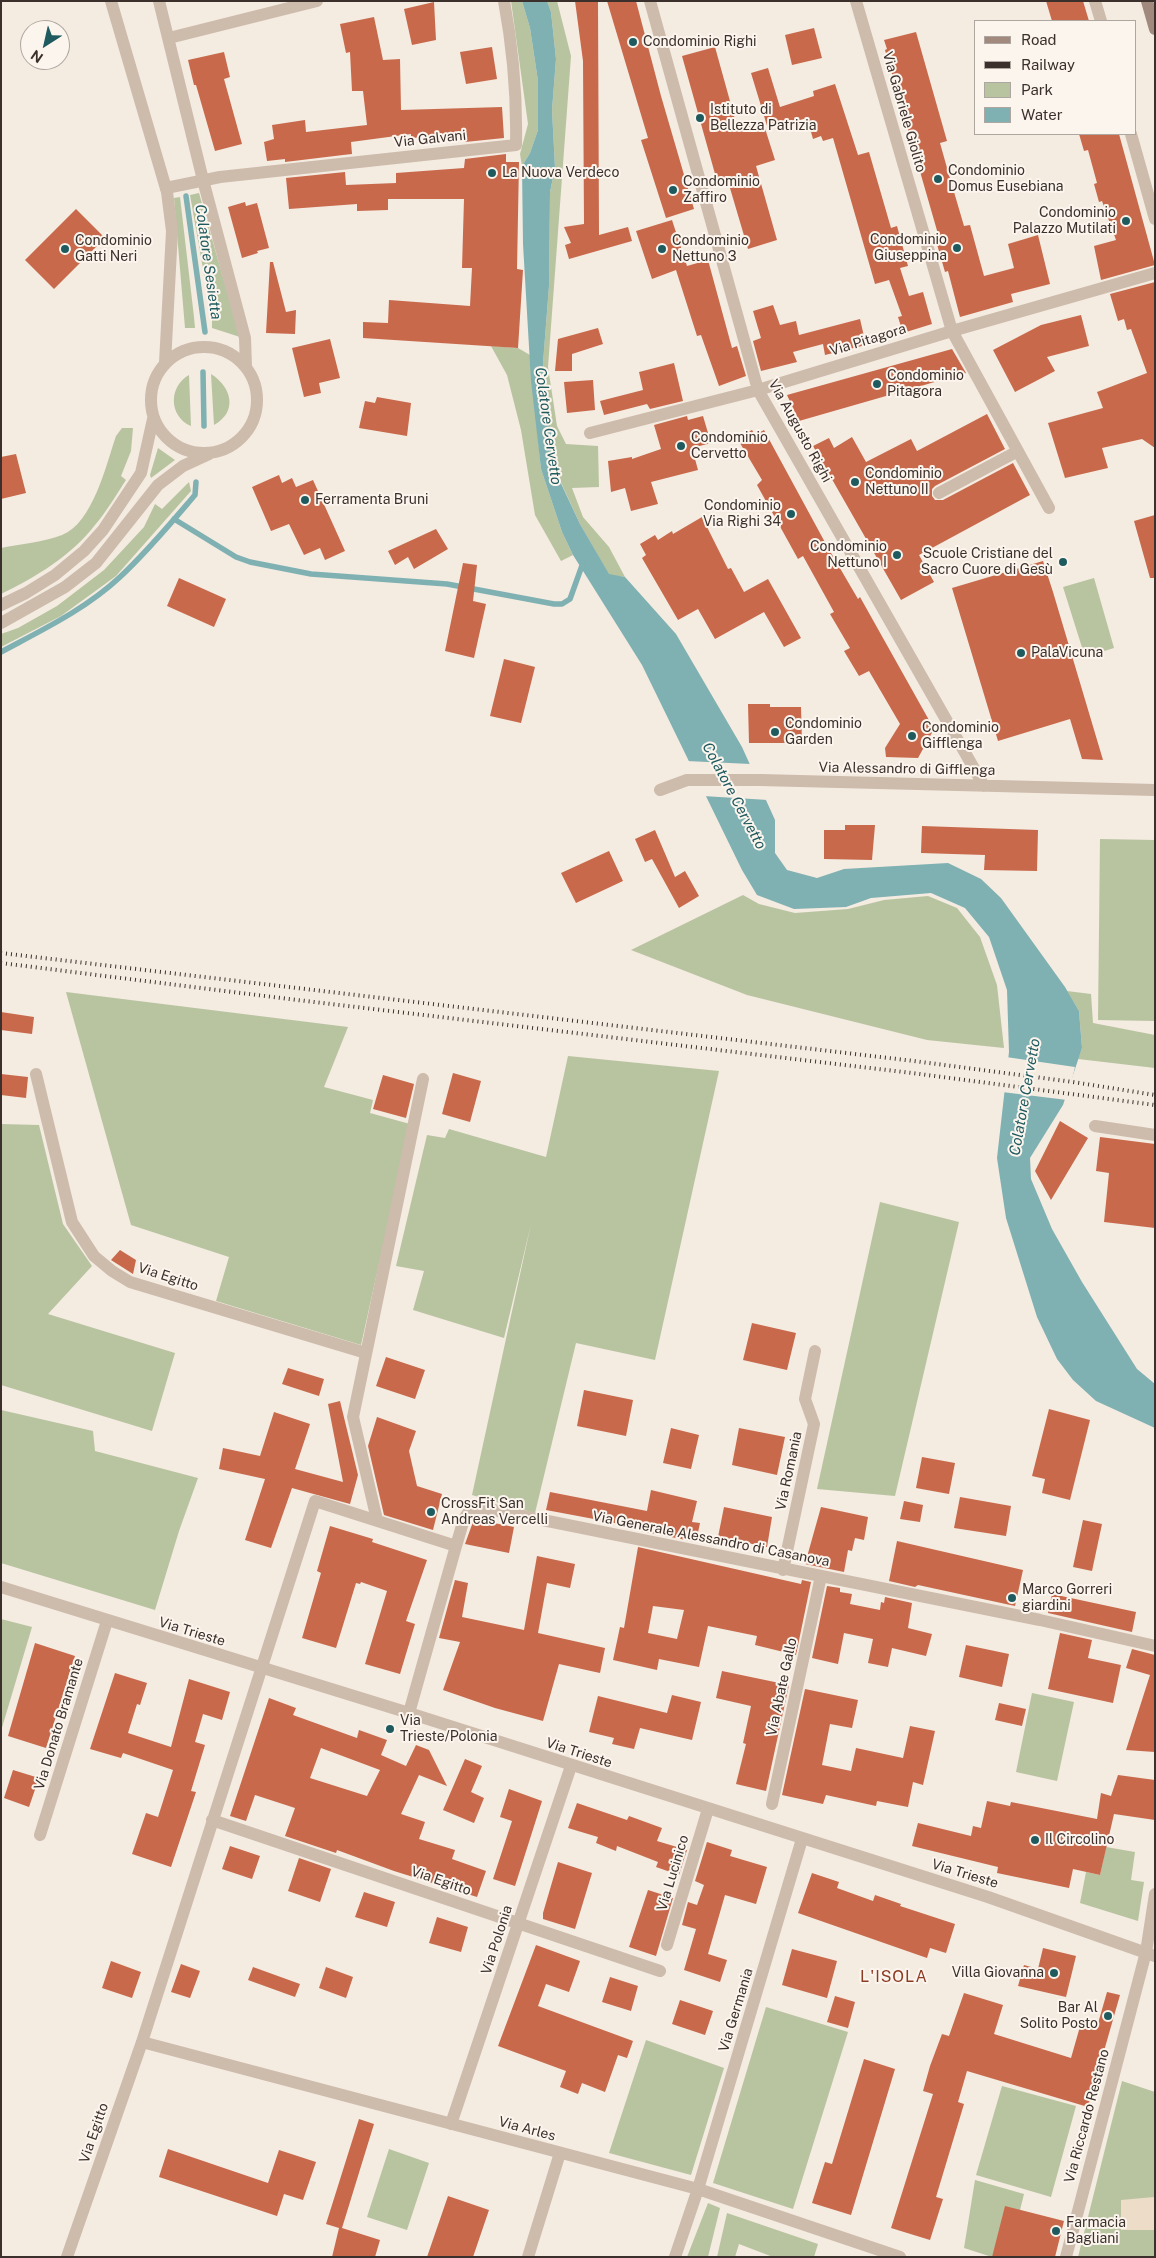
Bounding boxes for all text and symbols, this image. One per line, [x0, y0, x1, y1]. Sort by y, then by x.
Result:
north arrow [20, 20, 70, 70]
legend [974, 20, 1136, 135]
text: Road [1021, 31, 1057, 48]
place label: Condominio Righi [643, 34, 756, 50]
marker: Condominio Righi [627, 36, 639, 48]
text: N [28, 47, 46, 66]
street label: Via Gabriele Giolito [879, 50, 929, 174]
text: Railway [1021, 56, 1075, 73]
text: Park [1021, 81, 1053, 98]
place label: Istituto di Bellezza Patrizia [710, 102, 816, 134]
text: Water [1021, 106, 1063, 123]
marker: Istituto di Bellezza Patrizia [694, 112, 706, 124]
street label: Via Galvani [393, 127, 467, 151]
place label: Condominio Domus Eusebiana [948, 163, 1063, 196]
place label: La Nuova Verdeco [502, 165, 619, 181]
marker: La Nuova Verdeco [486, 167, 498, 179]
marker: Condominio Domus Eusebiana [932, 173, 944, 185]
place label: Condominio Zaffiro [683, 174, 760, 206]
marker: Condominio Zaffiro [667, 184, 679, 196]
water label: Colatore Sesietta [191, 203, 225, 321]
place label: Condominio Palazzo Mutilati [1013, 205, 1116, 238]
marker: Condominio Palazzo Mutilati [1120, 215, 1132, 227]
place label: Condominio Giuseppina [870, 232, 947, 264]
place label: Condominio Gatti Neri [75, 233, 152, 266]
place label: Condominio Nettuno 3 [672, 233, 749, 266]
marker: Condominio Giuseppina [951, 242, 963, 254]
marker: Condominio Gatti Neri [59, 243, 71, 255]
marker: Condominio Nettuno 3 [656, 243, 668, 255]
street label: Via Pitagora [828, 320, 908, 360]
water label: Colatore Cervetto [531, 366, 565, 486]
place label: Condominio Pitagora [887, 368, 964, 401]
street label: Via Augusto Righi [765, 377, 835, 485]
marker: Condominio Pitagora [871, 378, 883, 390]
place label: Condominio Cervetto [691, 430, 768, 462]
marker: Condominio Cervetto [675, 440, 687, 452]
place label: Condominio Nettuno II [865, 466, 942, 498]
marker: Condominio Nettuno II [849, 476, 861, 488]
place label: Ferramenta Bruni [315, 492, 428, 508]
marker: Ferramenta Bruni [299, 494, 311, 506]
place label: Condominio Via Righi 34 [703, 498, 781, 530]
marker: Condominio Via Righi 34 [785, 508, 797, 520]
place label: Condominio Nettuno I [810, 539, 887, 572]
place label: Scuole Cristiane del Sacro Cuore di Gesù [921, 546, 1053, 578]
marker: Condominio Nettuno I [891, 549, 903, 561]
marker: Scuole Cristiane del Sacro Cuore di Gesù [1057, 556, 1069, 568]
place label: PalaVicuna [1031, 645, 1103, 661]
marker: PalaVicuna [1015, 647, 1027, 659]
place label: Condominio Garden [785, 716, 862, 749]
place label: Condominio Gifflenga [922, 720, 999, 752]
marker: Condominio Garden [769, 726, 781, 738]
marker: Condominio Gifflenga [906, 730, 918, 742]
water label: Colatore Cervetto [698, 739, 770, 853]
street label: Via Alessandro di Gifflenga [819, 759, 995, 779]
water label: Colatore Cervetto [1006, 1037, 1044, 1157]
street label: Via Egitto [136, 1259, 200, 1295]
street label: Via Romania [772, 1430, 806, 1512]
place label: CrossFit San Andreas Vercelli [441, 1496, 548, 1528]
marker: CrossFit San Andreas Vercelli [425, 1506, 437, 1518]
street label: Via Generale Alessandro di Casanova [591, 1508, 831, 1570]
place label: Marco Gorreri giardini [1022, 1582, 1112, 1614]
marker: Marco Gorreri giardini [1006, 1592, 1018, 1604]
street label: Via Trieste [157, 1614, 227, 1650]
street label: Via Abate Gallo [763, 1636, 801, 1738]
street label: Via Donato Bramante [31, 1656, 87, 1792]
place label: Via Trieste/Polonia [400, 1713, 497, 1745]
marker: Via Trieste/Polonia [384, 1723, 396, 1735]
street label: Via Trieste [544, 1734, 614, 1772]
place label: Il Circolino [1045, 1832, 1114, 1848]
street label: Via Lucinico [654, 1833, 692, 1913]
marker: Il Circolino [1029, 1834, 1041, 1846]
street label: Via Trieste [930, 1856, 1000, 1892]
street label: Via Egitto [409, 1863, 473, 1899]
street label: Via Polonia [478, 1903, 516, 1977]
place label: Villa Giovanna [952, 1965, 1044, 1981]
street label: Via Germania [715, 1966, 757, 2054]
district label: L'ISOLA [859, 1967, 929, 1987]
marker: Villa Giovanna [1048, 1967, 1060, 1979]
place label: Bar Al Solito Posto [1020, 2000, 1098, 2032]
marker: Bar Al Solito Posto [1102, 2010, 1114, 2022]
street label: Via Riccardo Restano [1061, 2047, 1113, 2185]
street label: Via Egitto [76, 2101, 112, 2165]
street label: Via Arles [497, 2113, 557, 2145]
place label: Farmacia Bagliani [1066, 2215, 1126, 2248]
marker: Farmacia Bagliani [1050, 2225, 1062, 2237]

